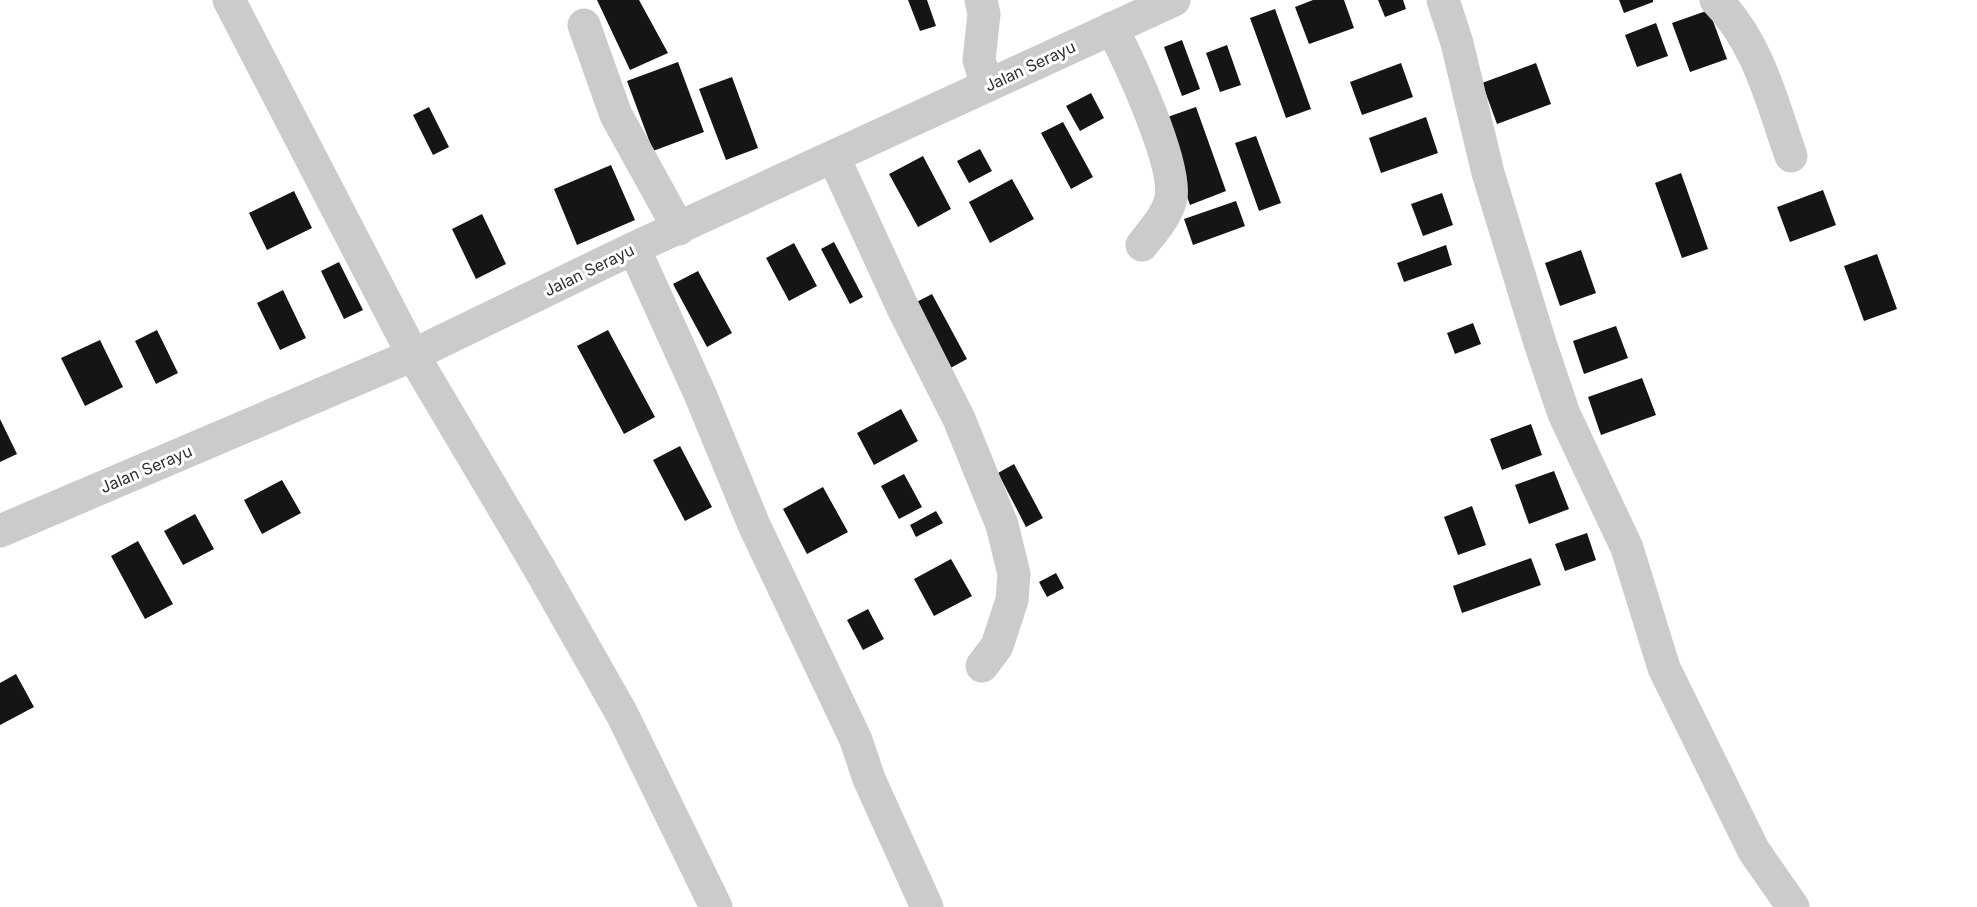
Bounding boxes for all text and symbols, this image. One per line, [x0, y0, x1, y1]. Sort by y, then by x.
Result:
street label: Jalan Serayu [981, 36, 1079, 96]
street label: Jalan Serayu [541, 240, 637, 300]
street label: Jalan Serayu [97, 441, 195, 497]

